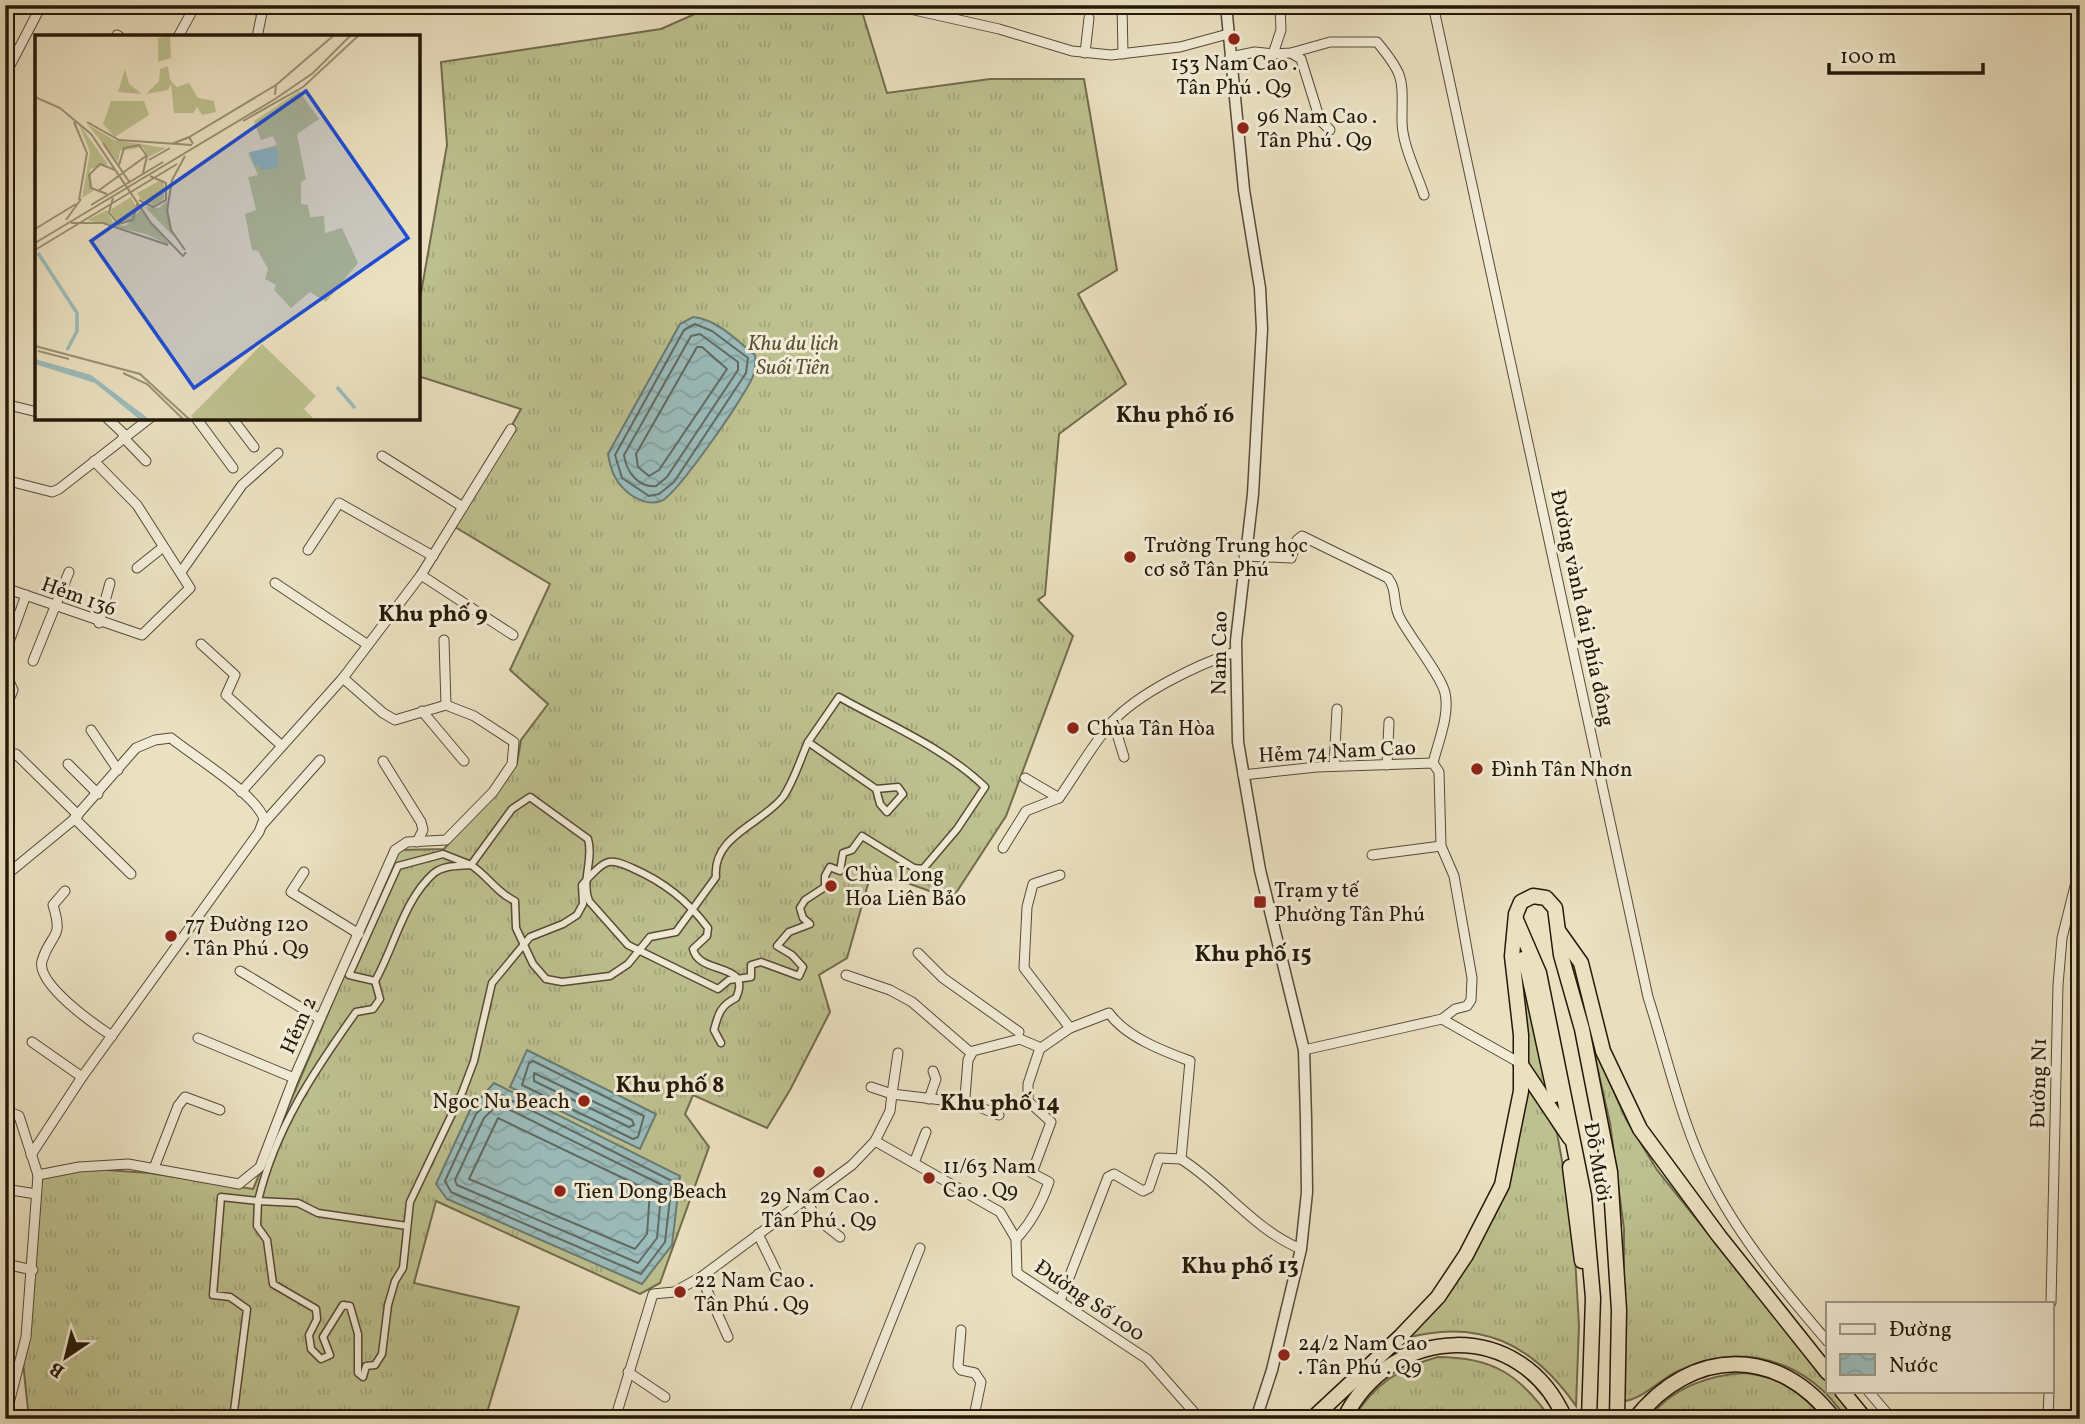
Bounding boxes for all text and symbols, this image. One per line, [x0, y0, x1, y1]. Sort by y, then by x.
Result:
marker: 153 Nam Cao . Tân Phú . Q9 [1226, 31, 1242, 47]
scale bar [1829, 32, 1983, 76]
inset map [35, 35, 420, 420]
text: 100 m [1840, 43, 1897, 72]
place label: 153 Nam Cao . Tân Phú . Q9 [1171, 50, 1297, 103]
place label: 96 Nam Cao . Tân Phú . Q9 [1257, 103, 1377, 156]
marker: 96 Nam Cao . Tân Phú . Q9 [1235, 120, 1251, 136]
park label: Khu du lịch Suối Tiên [747, 330, 839, 383]
district label: Khu phố 16 [1116, 400, 1234, 432]
street label: Đường vành đai phía đông [1542, 487, 1621, 729]
place label: Trường Trung học cơ sở Tân Phú [1144, 532, 1308, 585]
marker: Trường Trung học cơ sở Tân Phú [1122, 549, 1138, 565]
street label: Hẻm 136 [37, 570, 120, 624]
district label: Khu phố 9 [378, 599, 488, 631]
street label: Nam Cao [1205, 611, 1236, 695]
place label: Chùa Tân Hòa [1087, 715, 1215, 744]
marker: Chùa Tân Hòa [1065, 720, 1081, 736]
street label: Hẻm 74 Nam Cao [1258, 734, 1417, 771]
place label: Đình Tân Nhơn [1491, 756, 1633, 785]
marker: Đình Tân Nhơn [1469, 761, 1485, 777]
place label: Chùa Long Hoa Liên Bảo [845, 861, 966, 914]
place label: Trạm y tế Phường Tân Phú [1274, 877, 1425, 930]
marker: Chùa Long Hoa Liên Bảo [823, 878, 839, 894]
marker: Trạm y tế Phường Tân Phú [1252, 894, 1268, 910]
place label: 77 Đường 120 . Tân Phú . Q9 [185, 911, 309, 964]
marker: 77 Đường 120 . Tân Phú . Q9 [163, 928, 179, 944]
district label: Khu phố 15 [1194, 939, 1312, 971]
street label: Hẻm 2 [274, 992, 325, 1059]
street label: Đường N1 [2024, 1037, 2055, 1129]
district label: Khu phố 8 [615, 1070, 725, 1102]
place label: Ngoc Nu Beach [432, 1088, 570, 1117]
district label: Khu phố 14 [940, 1088, 1060, 1120]
marker: Ngoc Nu Beach [576, 1093, 592, 1109]
street label: Đỗ Mười [1575, 1120, 1618, 1204]
place label: 11/63 Nam Cao . Q9 [943, 1153, 1036, 1206]
marker: 29 Nam Cao . Tân Phú . Q9 [811, 1164, 827, 1180]
marker: 11/63 Nam Cao . Q9 [921, 1170, 937, 1186]
place label: Tien Dong Beach [574, 1178, 727, 1207]
marker: Tien Dong Beach [552, 1183, 568, 1199]
place label: 29 Nam Cao . Tân Phú . Q9 [759, 1183, 879, 1236]
district label: Khu phố 13 [1181, 1251, 1299, 1283]
street label: Đường Số 100 [1028, 1254, 1150, 1349]
place label: 22 Nam Cao . Tân Phú . Q9 [694, 1267, 814, 1320]
marker: 22 Nam Cao . Tân Phú . Q9 [672, 1284, 688, 1300]
legend [1826, 1302, 2054, 1392]
text: Đường [1889, 1316, 1952, 1345]
north arrow [32, 1322, 102, 1392]
place label: 24/2 Nam Cao . Tân Phú . Q9 [1298, 1330, 1427, 1383]
marker: 24/2 Nam Cao . Tân Phú . Q9 [1276, 1347, 1292, 1363]
text: Nước [1889, 1352, 1938, 1381]
text: B [45, 1355, 70, 1384]

